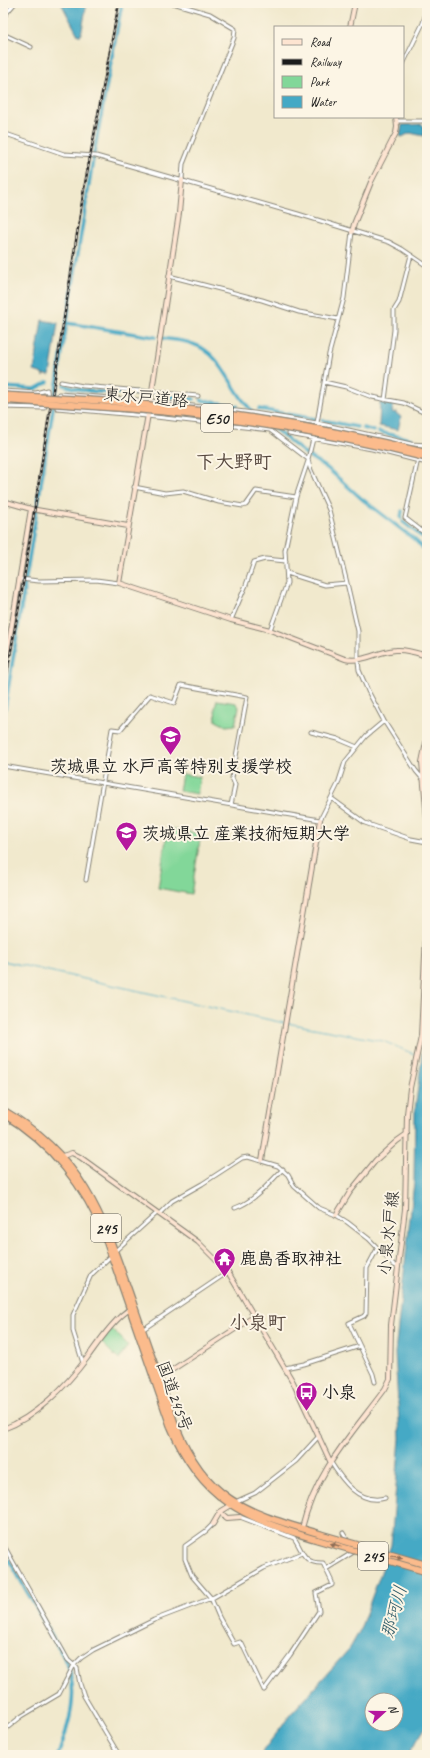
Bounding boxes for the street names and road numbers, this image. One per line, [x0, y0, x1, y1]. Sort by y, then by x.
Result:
street label: 東水戸道路 [103, 383, 189, 412]
road number: E50 [201, 404, 233, 432]
street label: 小泉水戸線 [374, 1190, 403, 1276]
road number: 245 [91, 1214, 121, 1242]
street label: 国道245号 [152, 1358, 197, 1435]
road number: 245 [358, 1542, 388, 1570]

